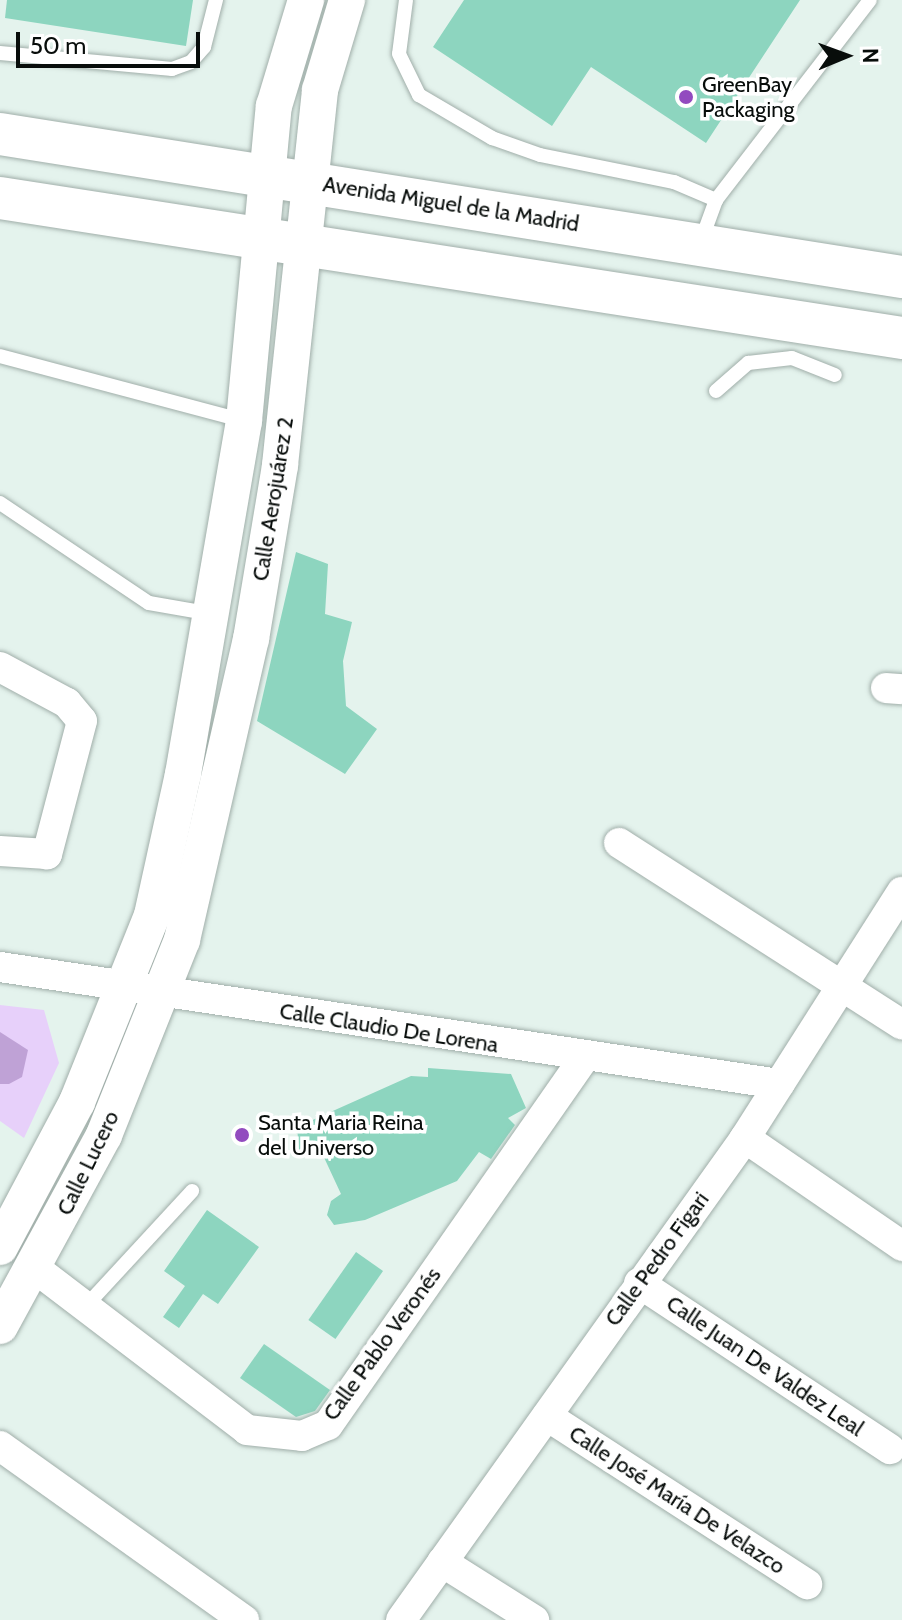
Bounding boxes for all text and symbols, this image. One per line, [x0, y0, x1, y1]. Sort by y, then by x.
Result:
scale bar [20, 16, 204, 66]
north arrow [806, 16, 886, 96]
text: 50 m [30, 31, 86, 60]
text: N [857, 48, 884, 64]
place label: GreenBay Packaging [702, 71, 794, 122]
marker: GreenBay Packaging [677, 88, 695, 106]
street label: Avenida Miguel de la Madrid [321, 171, 581, 237]
street label: Calle Aerojuárez 2 [247, 415, 299, 583]
street label: Calle Claudio De Lorena [278, 998, 500, 1058]
street label: Calle Lucero [51, 1106, 125, 1220]
place label: Santa Maria Reina del Universo [258, 1109, 424, 1160]
marker: Santa Maria Reina del Universo [233, 1126, 251, 1144]
street label: Calle Pedro Figari [600, 1187, 714, 1331]
street label: Calle Pablo Veronés [318, 1262, 446, 1426]
street label: Calle Juan De Valdez Leal [661, 1290, 869, 1442]
street label: Calle José María De Velazco [564, 1420, 790, 1580]

